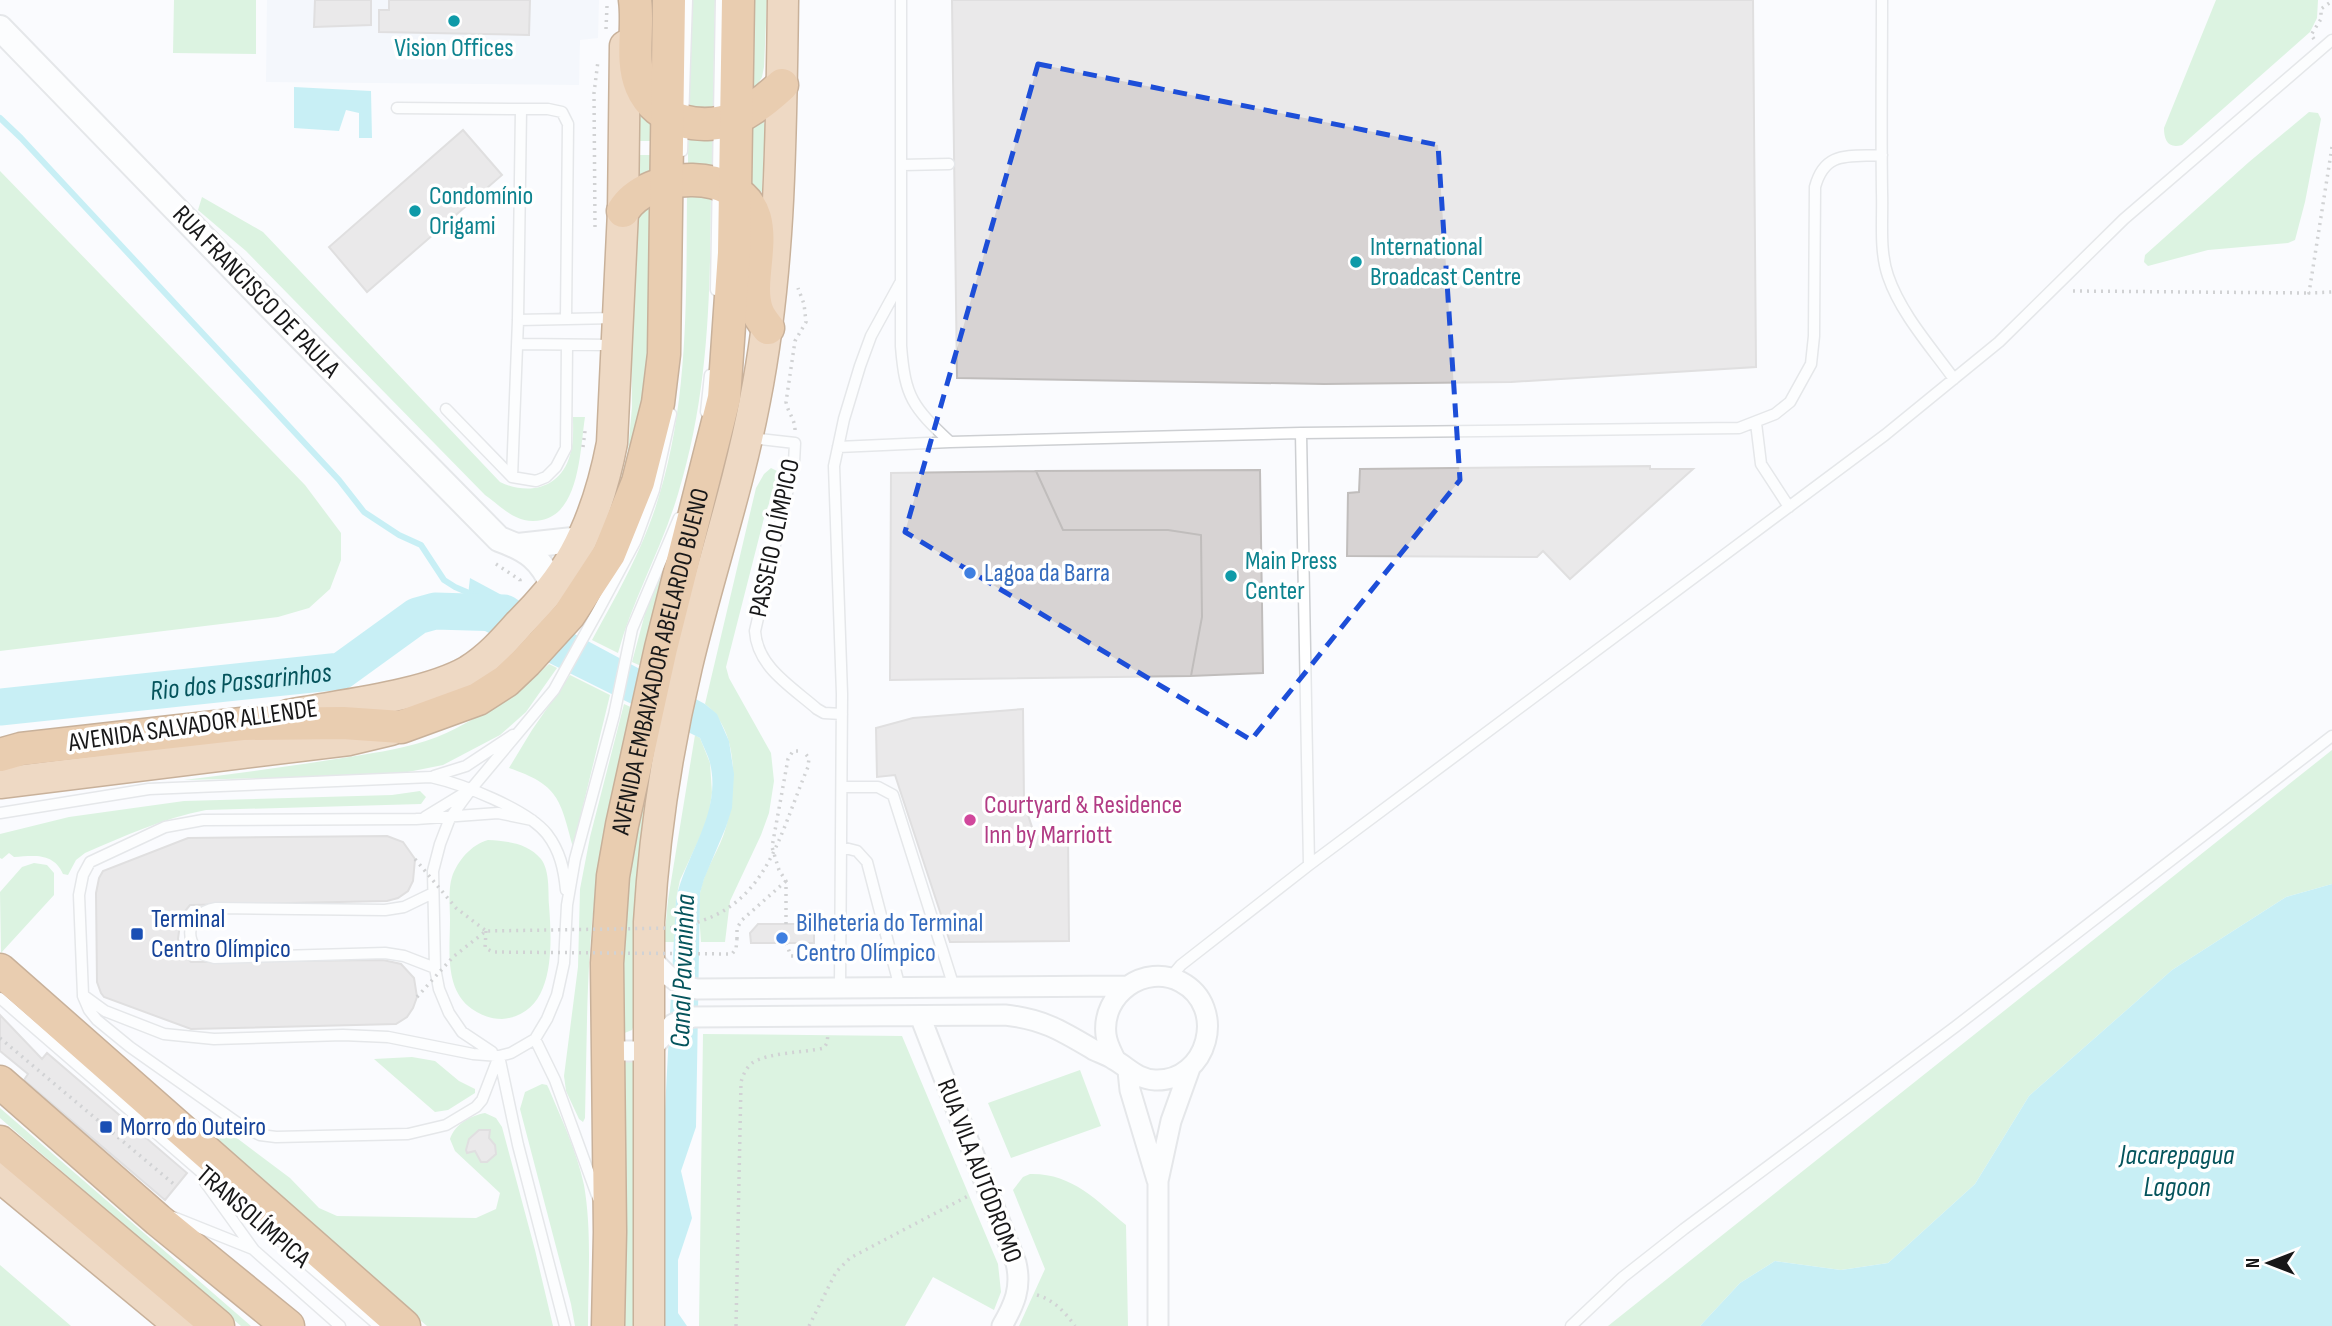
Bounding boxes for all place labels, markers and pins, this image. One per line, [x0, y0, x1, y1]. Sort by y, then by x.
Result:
marker: Vision Offices [446, 13, 462, 29]
place label: Vision Offices [394, 33, 514, 64]
place label: Condomínio Origami [429, 181, 533, 242]
marker: Condomínio Origami [407, 203, 423, 219]
place label: International Broadcast Centre [1370, 232, 1521, 293]
marker: International Broadcast Centre [1348, 254, 1364, 270]
place label: Main Press Center [1245, 546, 1337, 607]
place label: Lagoa da Barra [984, 558, 1110, 589]
marker: Lagoa da Barra [962, 565, 978, 581]
marker: Main Press Center [1223, 568, 1239, 584]
place label: Courtyard & Residence Inn by Marriott [984, 790, 1182, 851]
marker: Courtyard & Residence Inn by Marriott [962, 812, 978, 828]
place label: Terminal Centro Olímpico [151, 904, 291, 965]
place label: Bilheteria do Terminal Centro Olímpico [796, 908, 983, 969]
marker: Terminal Centro Olímpico [129, 926, 145, 942]
marker: Bilheteria do Terminal Centro Olímpico [774, 930, 790, 946]
place label: Morro do Outeiro [120, 1112, 266, 1143]
marker: Morro do Outeiro [98, 1119, 114, 1135]

